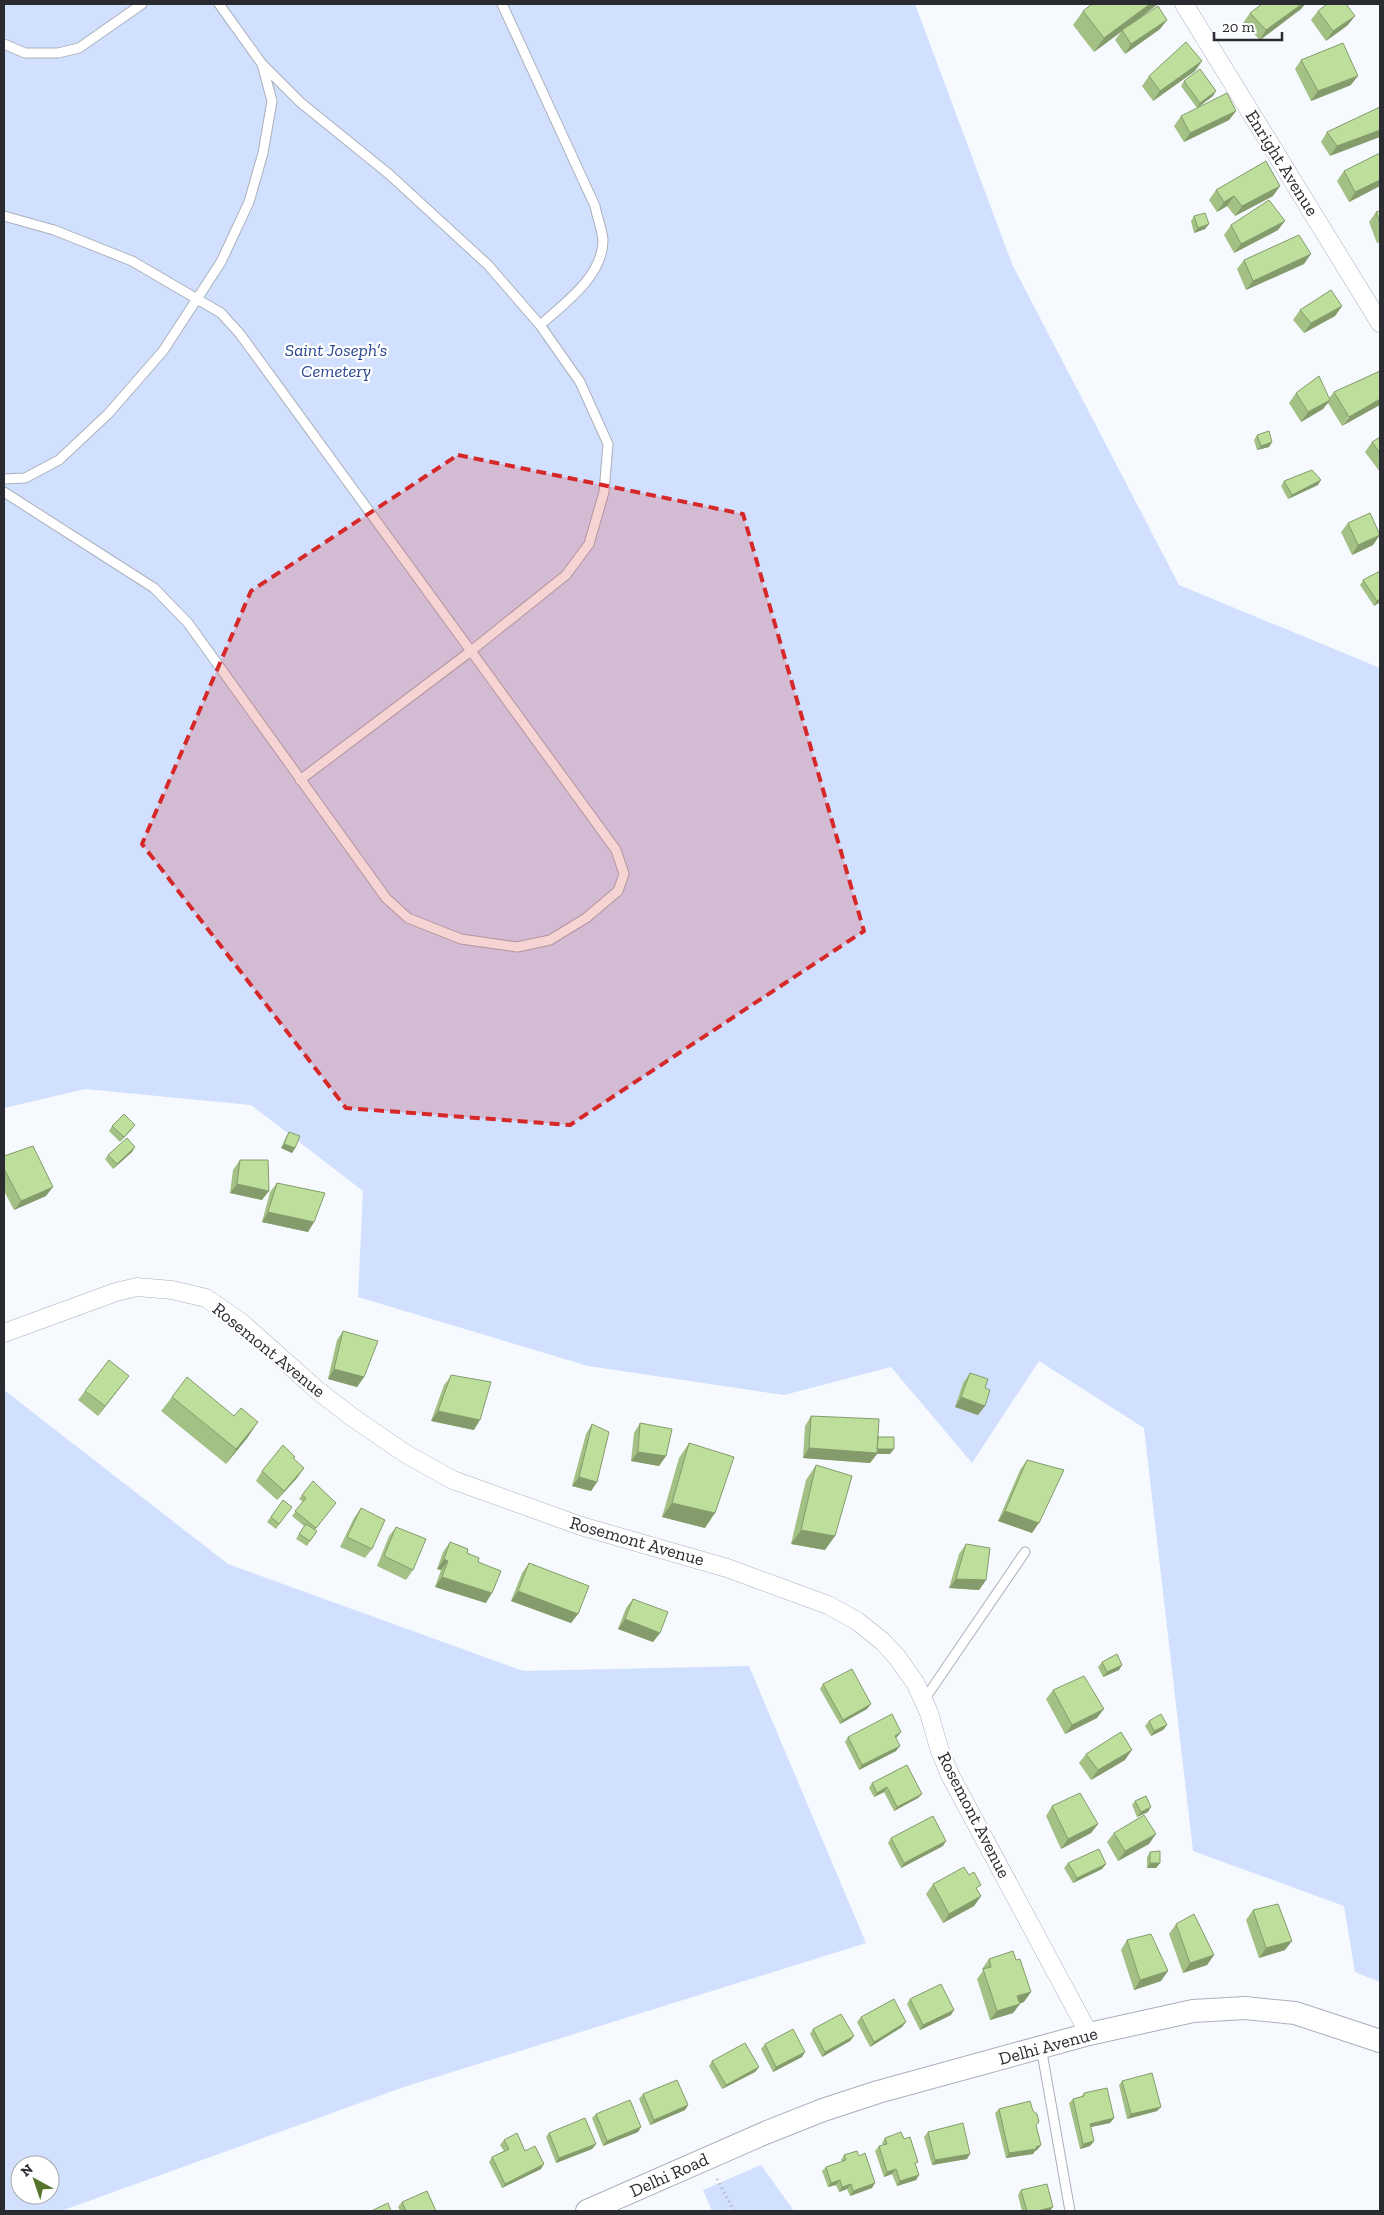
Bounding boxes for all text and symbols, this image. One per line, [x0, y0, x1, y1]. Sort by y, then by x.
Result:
scale bar [1214, 10, 1282, 42]
text: 20 m [1222, 18, 1255, 36]
street label: Enright Avenue [1241, 106, 1323, 220]
park label: Saint Joseph’s Cemetery [285, 339, 387, 382]
street label: Rosemont Avenue [208, 1298, 330, 1402]
street label: Rosemont Avenue [567, 1511, 707, 1571]
street label: Rosemont Avenue [933, 1748, 1015, 1882]
street label: Delhi Avenue [996, 2022, 1100, 2070]
street label: Delhi Road [626, 2148, 712, 2202]
north arrow [10, 2155, 60, 2205]
text: N [17, 2160, 37, 2180]

